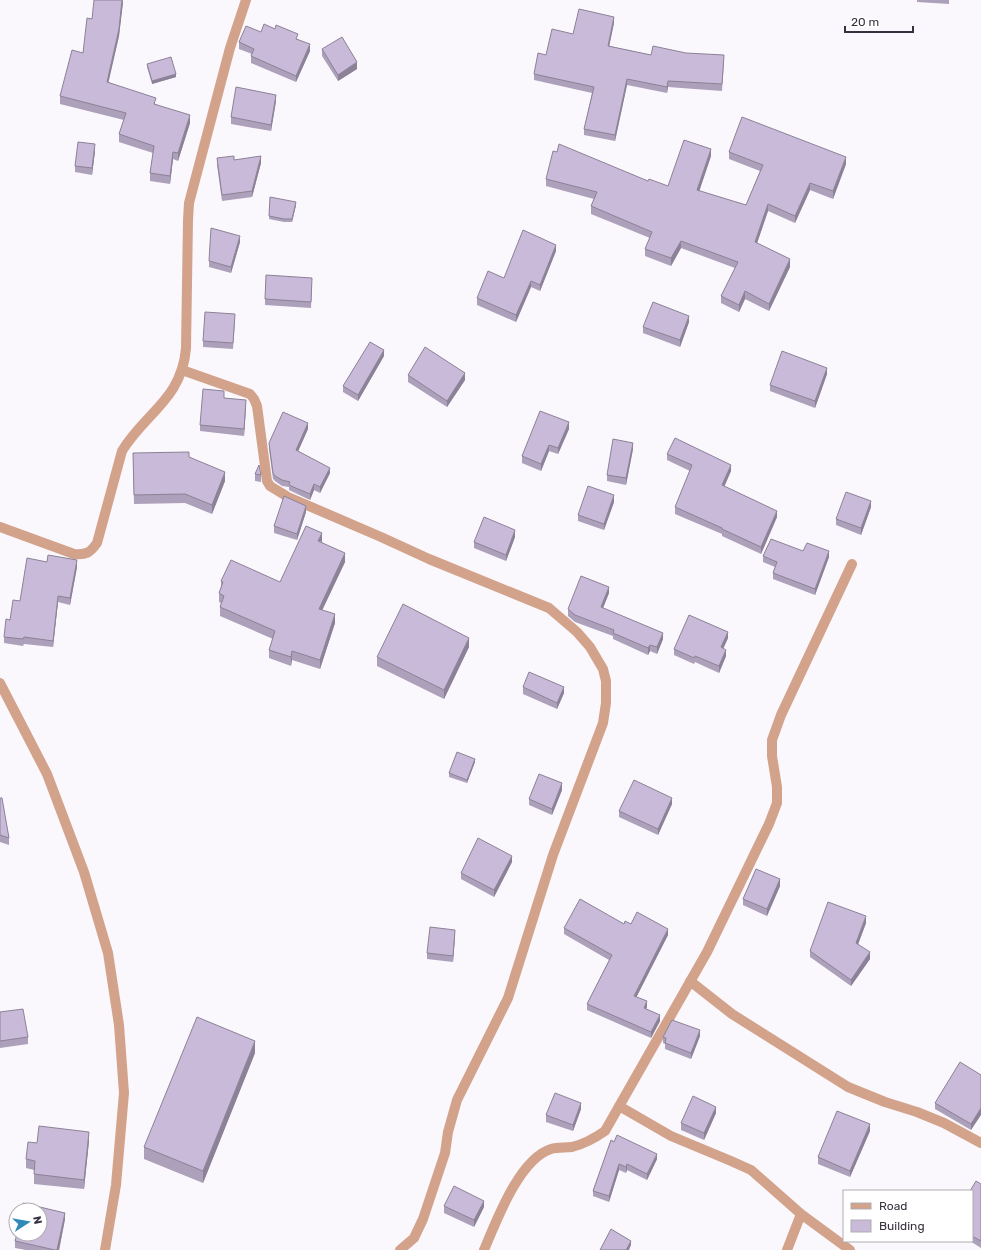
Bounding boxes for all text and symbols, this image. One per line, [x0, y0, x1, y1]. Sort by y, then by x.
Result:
scale bar [845, 8, 913, 34]
text: 20 m [851, 15, 879, 29]
legend [843, 1190, 973, 1242]
text: Road [879, 1199, 907, 1213]
north arrow [8, 1202, 48, 1242]
text: N [30, 1215, 44, 1225]
text: Building [879, 1219, 925, 1233]

